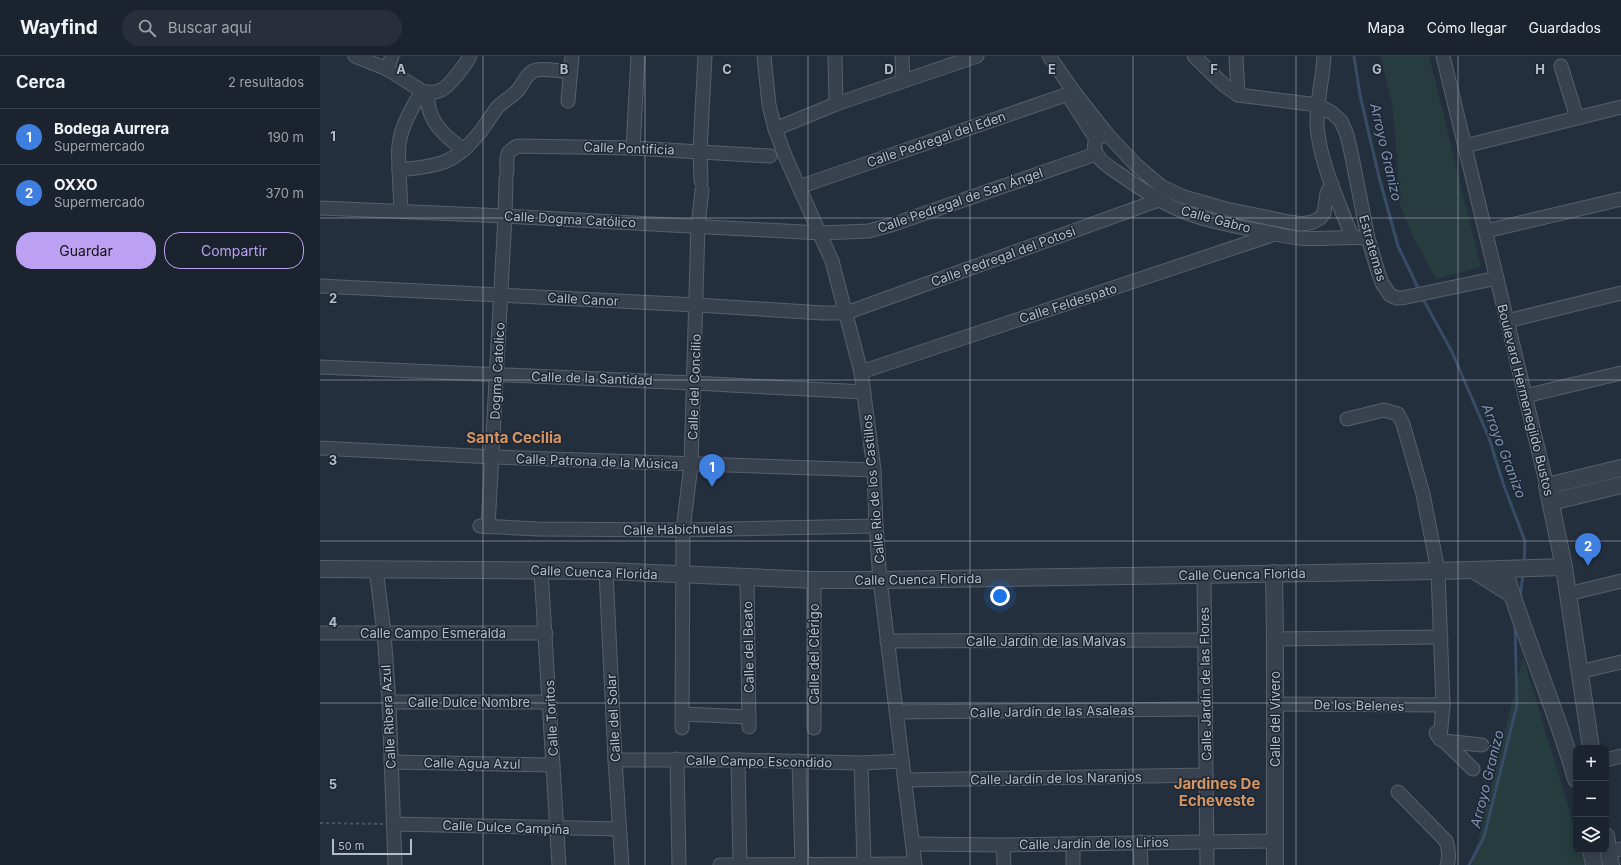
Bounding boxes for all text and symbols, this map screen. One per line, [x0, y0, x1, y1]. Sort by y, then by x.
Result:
search box [122, 10, 402, 46]
text: Wayfind [20, 16, 98, 39]
icon: search [136, 17, 158, 39]
text: Buscar aquí [168, 18, 251, 37]
text: Mapa [1368, 19, 1405, 36]
text: Cómo llegar [1427, 19, 1507, 36]
text: Guardados [1529, 19, 1601, 36]
text: A [396, 61, 406, 77]
text: B [560, 61, 569, 77]
text: C [722, 61, 732, 77]
text: D [884, 61, 894, 77]
text: E [1048, 61, 1056, 77]
text: F [1210, 61, 1218, 77]
text: G [1372, 61, 1382, 77]
text: H [1535, 61, 1545, 77]
text: Cerca [16, 72, 65, 92]
text: 2 resultados [228, 74, 304, 90]
water label: Arroyo Granizo [1367, 100, 1406, 202]
street label: Calle Pedregal del Eden [864, 108, 1008, 170]
text: Bodega Aurrera [54, 119, 169, 138]
text: 1 [330, 128, 336, 144]
text: 1 [26, 129, 32, 145]
text: 190 m [267, 129, 304, 145]
text: Supermercado [54, 138, 145, 154]
street label: Calle Pontificia [583, 138, 675, 158]
street label: Calle Pedregal de San Ángel [875, 164, 1045, 236]
text: OXXO [54, 175, 98, 194]
text: 2 [25, 185, 33, 201]
text: 370 m [266, 185, 304, 201]
text: Supermercado [54, 194, 145, 210]
street label: Calle Gabro [1179, 202, 1253, 236]
street label: Calle Dogma Católico [504, 208, 637, 230]
street label: Estratemas [1356, 213, 1390, 283]
street label: Calle Pedregal del Potosi [928, 222, 1078, 290]
button: Guardar [16, 232, 156, 269]
button: Compartir [164, 232, 304, 269]
street label: Calle Feldespato [1017, 280, 1119, 326]
street label: Calle Canor [547, 289, 619, 309]
text: 2 [329, 290, 337, 306]
street label: Boulevard Hermenegildo Bustos [1494, 302, 1558, 498]
street label: Dogma Catolico [486, 322, 508, 420]
street label: Calle del Concilio [684, 333, 704, 440]
street label: Calle de la Santidad [531, 368, 653, 388]
water label: Arroyo Granizo [1478, 400, 1530, 501]
street label: Calle Río de los Castillos [858, 413, 888, 564]
district label: Santa Cecilia [466, 428, 562, 447]
street label: Calle Patrona de la Música [515, 450, 679, 472]
text: 3 [329, 452, 337, 468]
pin: 1 [699, 454, 725, 487]
street label: Calle Habichuelas [623, 520, 733, 538]
pin: 2 [1575, 533, 1601, 566]
street label: Calle Cuenca Florida [530, 562, 658, 582]
street label: Calle Cuenca Florida [1178, 565, 1306, 583]
street label: Calle Cuenca Florida [854, 570, 982, 588]
your location [990, 586, 1010, 606]
street label: Calle del Beato [739, 601, 757, 693]
street label: Calle del Clérigo [806, 603, 822, 704]
street label: Calle Jardín de las Flores [1196, 607, 1214, 761]
text: 4 [329, 614, 338, 630]
street label: Calle Campo Esmeralda [360, 625, 506, 641]
street label: Calle Jardín de las Malvas [966, 633, 1126, 649]
street label: Calle Ribera Azul [377, 665, 399, 769]
street label: Calle del Vivero [1267, 671, 1283, 767]
street label: Calle del Solar [603, 673, 623, 762]
street label: Calle Toritos [541, 679, 561, 757]
street label: Calle Dulce Nombre [408, 694, 530, 710]
street label: De los Belenes [1313, 696, 1405, 714]
street label: Calle Jardín de las Asaleas [970, 702, 1135, 720]
water label: Arroyo Granizo [1466, 728, 1507, 830]
map controls [1573, 745, 1609, 853]
button: + [1573, 745, 1609, 781]
street label: Calle Campo Escondido [686, 752, 833, 770]
street label: Calle Agua Azul [423, 754, 521, 772]
street label: Calle Jardín de los Naranjos [970, 769, 1142, 787]
district label: Jardines De Echeveste [1174, 774, 1260, 810]
text: 5 [329, 776, 337, 792]
button: − [1573, 781, 1609, 817]
street label: Calle Dulce Campiña [442, 817, 570, 837]
button: layers [1573, 817, 1609, 853]
street label: Calle Jardín de los Lirios [1019, 834, 1169, 852]
scale bar [332, 837, 412, 856]
text: 50 m [338, 839, 364, 853]

